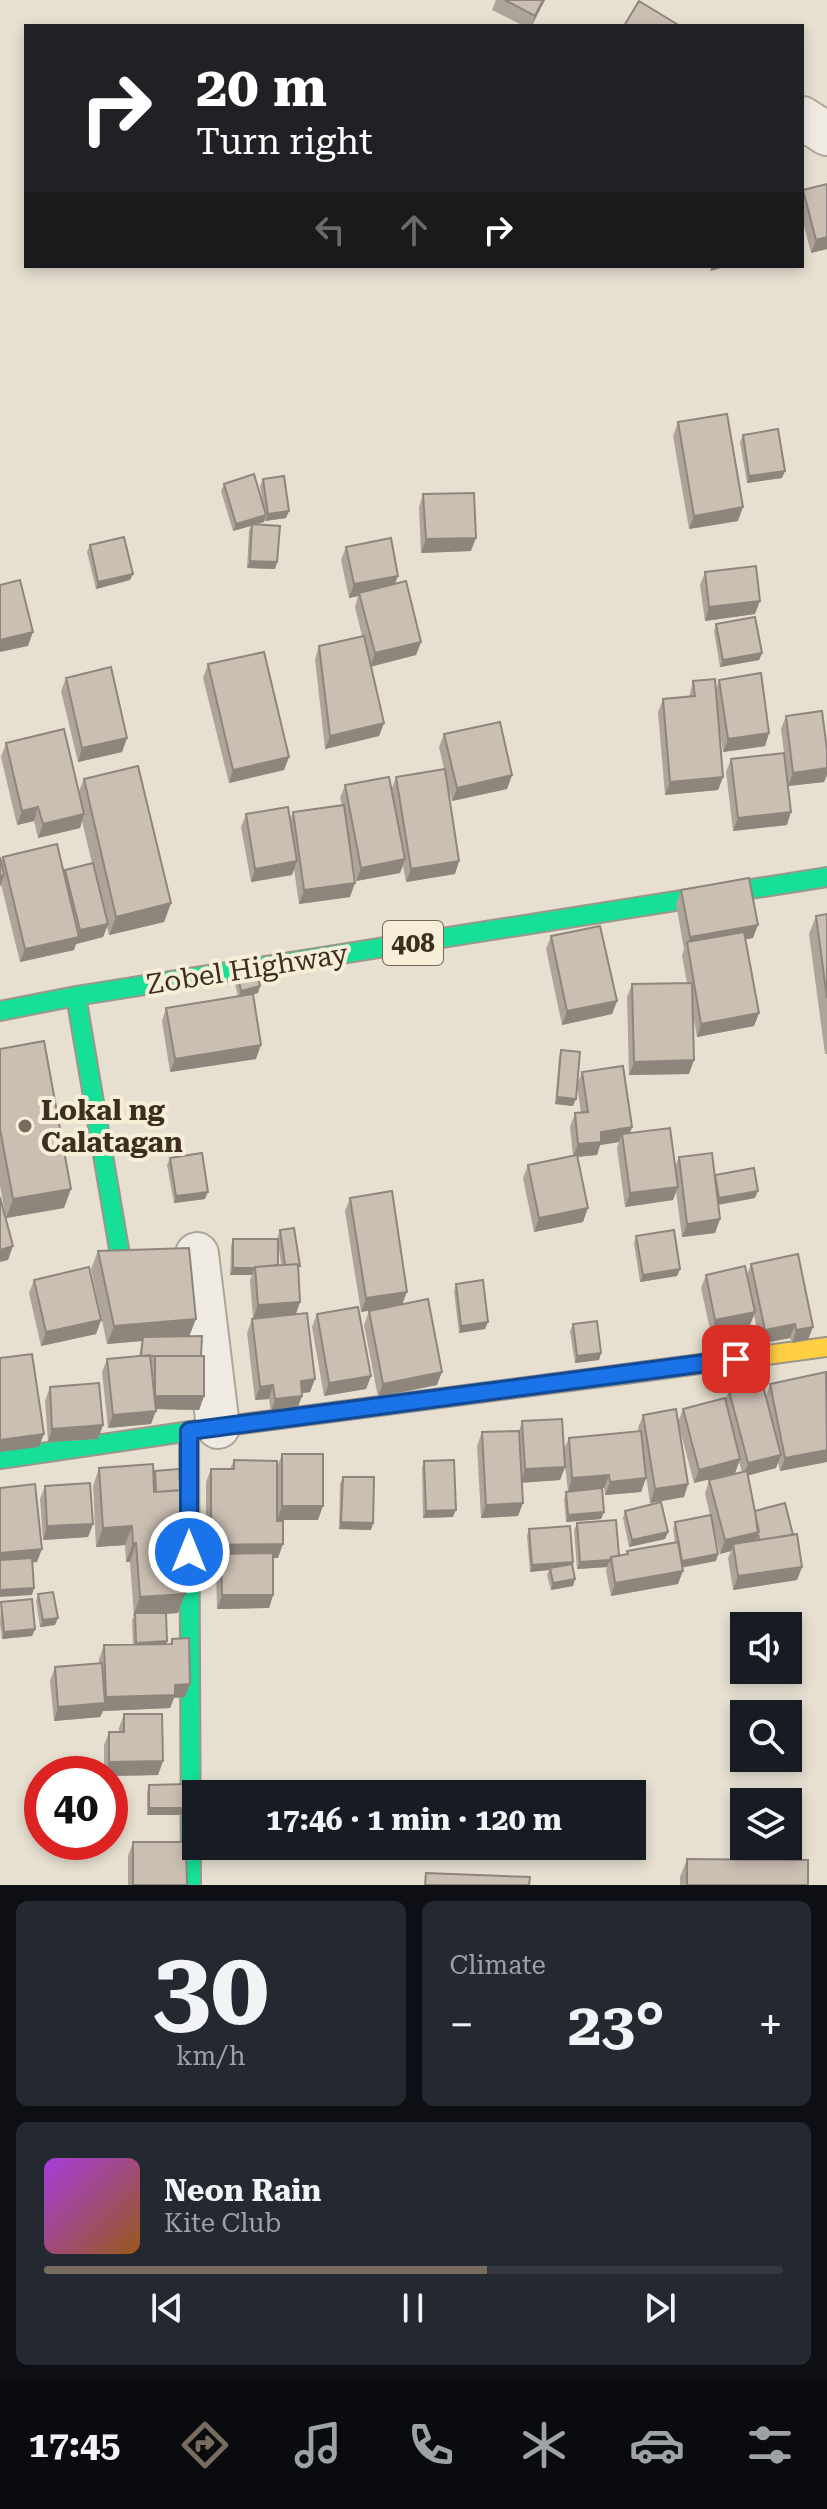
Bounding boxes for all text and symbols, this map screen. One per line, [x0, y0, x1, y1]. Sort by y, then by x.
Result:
text: 20 m [196, 54, 327, 120]
icon: right [64, 56, 168, 160]
text: Turn right [196, 121, 373, 163]
icon: left [308, 208, 352, 252]
icon: ahead [392, 208, 436, 252]
icon: right [476, 208, 520, 252]
road number: 408 [383, 921, 443, 965]
street label: Zobel Highway [144, 937, 351, 1001]
place label: Lokal ng Calatagan [41, 1094, 183, 1159]
marker: Lokal ng Calatagan [16, 1117, 34, 1135]
pin [702, 1325, 770, 1393]
icon: arrive [714, 1337, 758, 1381]
position arrow [147, 1510, 231, 1594]
map controls [730, 1612, 802, 1860]
button: sound [730, 1612, 802, 1684]
button: search [730, 1700, 802, 1772]
speed limit sign: 40 [24, 1756, 128, 1860]
button: layers [730, 1788, 802, 1860]
text: 17:46 · 1 min · 120 m [266, 1802, 562, 1837]
text: 30 [153, 1928, 269, 2049]
text: Climate [450, 1950, 546, 1980]
text: 23° [568, 1989, 665, 2060]
text: − [450, 1999, 474, 2051]
text: + [758, 1999, 783, 2051]
text: km/h [176, 2041, 246, 2071]
text: Neon Rain [164, 2173, 321, 2208]
text: Kite Club [164, 2208, 281, 2238]
icon: previous [145, 2286, 189, 2330]
icon: pause [391, 2286, 435, 2330]
icon: next [638, 2286, 682, 2330]
icon: directions [177, 2417, 233, 2473]
icon: music [290, 2417, 346, 2473]
icon: phone [403, 2417, 459, 2473]
icon: climate [516, 2417, 572, 2473]
icon: car [629, 2417, 685, 2473]
icon: filters [742, 2417, 798, 2473]
text: 17:45 [29, 2424, 120, 2466]

